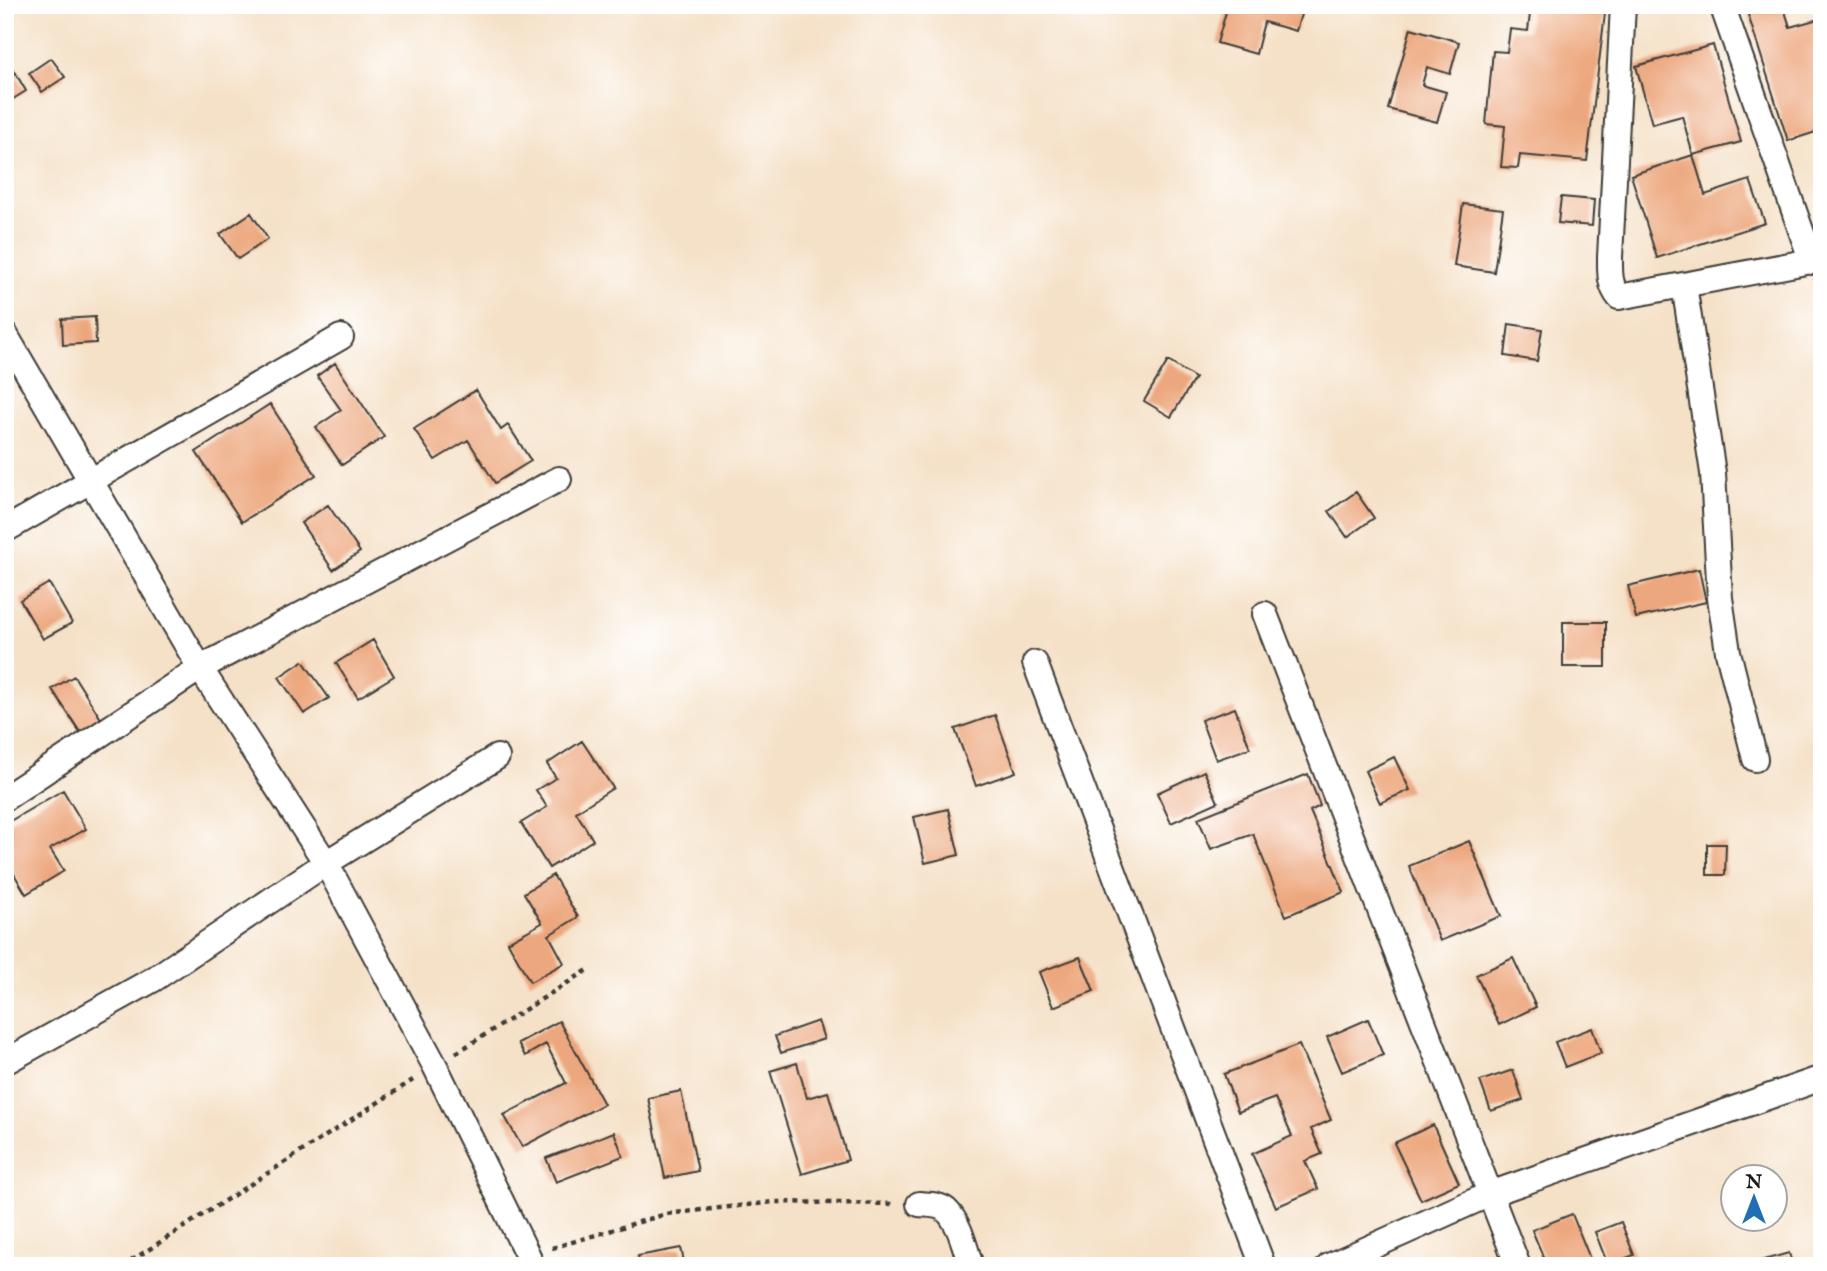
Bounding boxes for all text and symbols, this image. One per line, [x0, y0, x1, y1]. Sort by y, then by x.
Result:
north arrow [1718, 1162, 1788, 1232]
text: N [1745, 1171, 1763, 1195]

